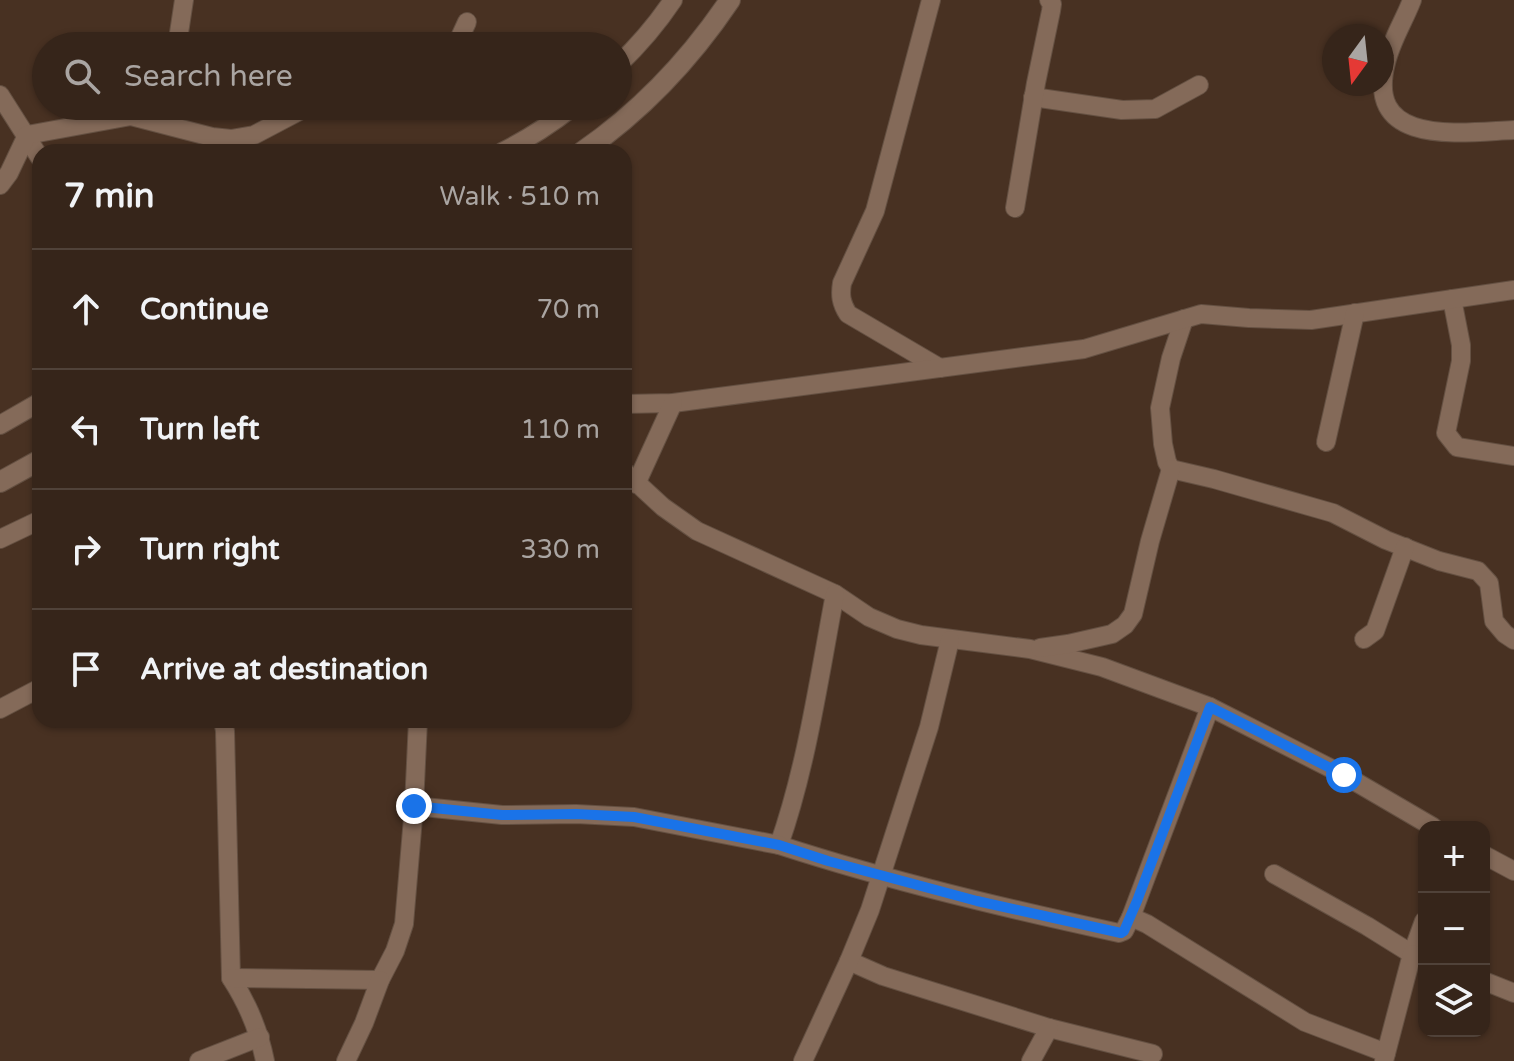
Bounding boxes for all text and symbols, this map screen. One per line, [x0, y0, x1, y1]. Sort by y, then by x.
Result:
north arrow [1322, 24, 1394, 96]
search box [32, 32, 632, 120]
icon: search [60, 54, 104, 98]
text: Search here [124, 58, 293, 95]
text: 7 min [64, 176, 155, 217]
text: Walk · 510 m [440, 181, 600, 212]
icon: ahead [64, 287, 108, 331]
text: Continue [140, 291, 269, 328]
text: 70 m [537, 294, 600, 325]
icon: left [64, 407, 108, 451]
text: Turn left [140, 411, 259, 448]
text: 110 m [520, 414, 600, 445]
icon: right [64, 527, 108, 571]
text: Turn right [140, 531, 280, 568]
text: 330 m [520, 534, 600, 565]
icon: arrive [64, 647, 108, 691]
text: Arrive at destination [140, 651, 428, 688]
route start [1326, 757, 1362, 793]
route end [396, 788, 432, 824]
map controls [1418, 821, 1490, 1037]
button: + [1418, 821, 1490, 893]
button: − [1418, 893, 1490, 965]
button: layers [1418, 965, 1490, 1037]

